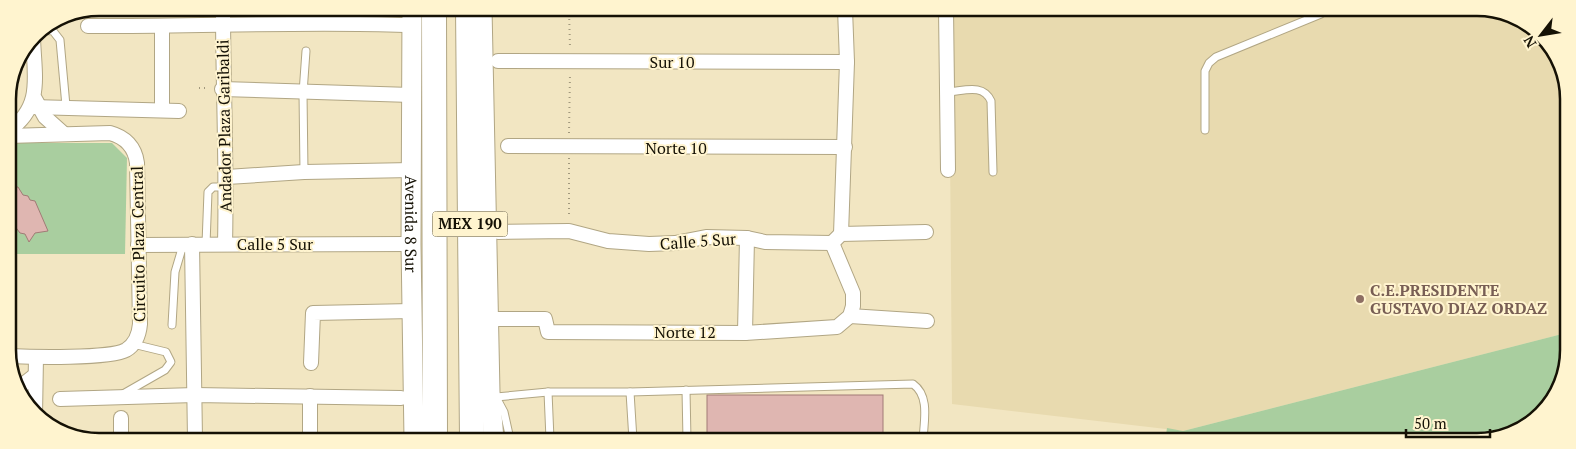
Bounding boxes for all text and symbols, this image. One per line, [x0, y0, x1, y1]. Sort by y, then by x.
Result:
north arrow [1516, 10, 1566, 60]
text: N [1518, 32, 1540, 51]
street label: Andador Plaza Garibaldi [211, 39, 237, 213]
street label: Sur 10 [650, 51, 694, 73]
street label: Norte 10 [645, 137, 707, 159]
street label: Circuito Plaza Central [126, 166, 150, 322]
street label: Avenida 8 Sur [400, 175, 422, 274]
road number: MEX 190 [432, 212, 508, 236]
street label: Calle 5 Sur [659, 227, 738, 255]
street label: Calle 5 Sur [237, 233, 314, 255]
place label: C.E.PRESIDENTE GUSTAVO DIAZ ORDAZ [1370, 279, 1547, 319]
marker: C.E.PRESIDENTE GUSTAVO DIAZ ORDAZ [1354, 293, 1366, 305]
street label: Norte 12 [654, 321, 716, 343]
scale bar [1406, 406, 1490, 438]
text: 50 m [1414, 413, 1447, 433]

